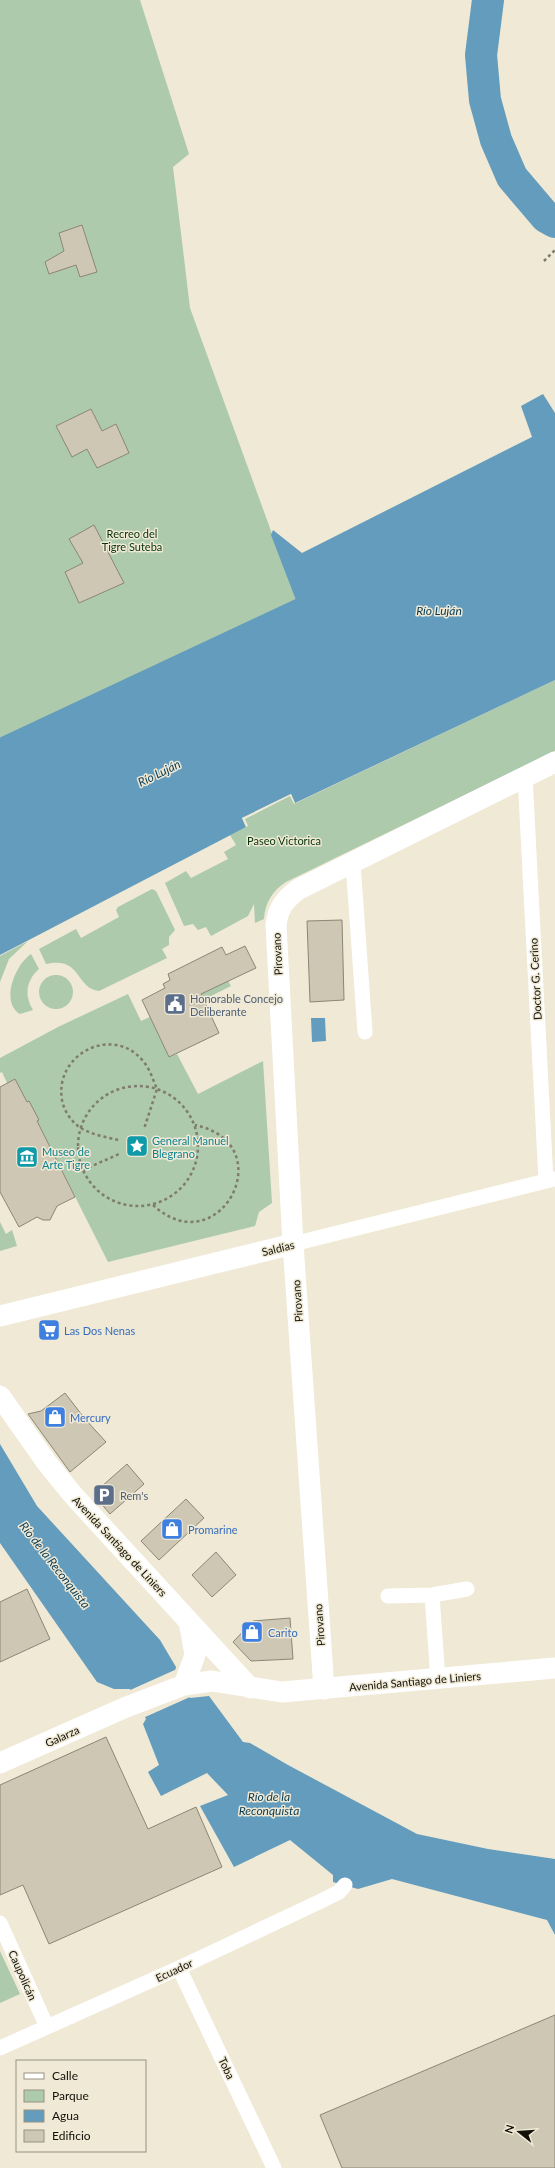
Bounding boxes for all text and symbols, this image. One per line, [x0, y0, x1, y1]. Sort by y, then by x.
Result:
park label: Recreo del Tigre Suteba [102, 527, 162, 553]
water label: Río Luján [416, 603, 462, 618]
water label: Río Luján [135, 756, 183, 790]
park label: Paseo Victorica [247, 834, 321, 847]
street label: Pirovano [269, 932, 285, 976]
street label: Doctor G. Cerino [526, 938, 544, 1020]
public building icon: Honorable Concejo Deliberante [162, 991, 188, 1017]
place label: Honorable Concejo Deliberante [190, 992, 283, 1018]
place icon: General Manuel Blegrano [124, 1133, 150, 1159]
place label: General Manuel Blegrano [152, 1134, 229, 1160]
museum icon: Museo de Arte Tigre [14, 1144, 40, 1170]
place label: Museo de Arte Tigre [42, 1145, 90, 1171]
street label: Saldías [260, 1238, 296, 1258]
street label: Pirovano [289, 1279, 305, 1323]
supermarket icon: Las Dos Nenas [36, 1317, 62, 1343]
place label: Las Dos Nenas [64, 1324, 135, 1337]
shop icon: Mercury [42, 1404, 68, 1430]
place label: Mercury [70, 1411, 111, 1424]
parking icon: Rem's [91, 1482, 117, 1508]
place label: Rem's [120, 1489, 148, 1502]
street label: Avenida Santiago de Liniers [70, 1493, 170, 1599]
shop icon: Promarine [159, 1516, 185, 1542]
water label: Río de la Reconquista [17, 1519, 93, 1611]
place label: Promarine [188, 1523, 238, 1536]
street label: Pirovano [311, 1603, 327, 1647]
shop icon: Carito [239, 1619, 265, 1645]
place label: Carito [268, 1626, 298, 1639]
street label: Avenida Santiago de Liniers [349, 1669, 482, 1693]
street label: Galarza [43, 1723, 81, 1749]
water label: Río de la Reconquista [239, 1789, 299, 1818]
street label: Caupolicán [6, 1948, 40, 2002]
street label: Ecuador [153, 1956, 195, 1984]
street label: Toba [216, 2055, 238, 2081]
legend [16, 2060, 146, 2152]
text: Calle [52, 2068, 78, 2083]
text: Parque [52, 2088, 89, 2103]
text: Agua [52, 2108, 79, 2123]
north arrow [499, 2112, 539, 2152]
text: N [502, 2123, 516, 2135]
text: Edificio [52, 2128, 91, 2143]

